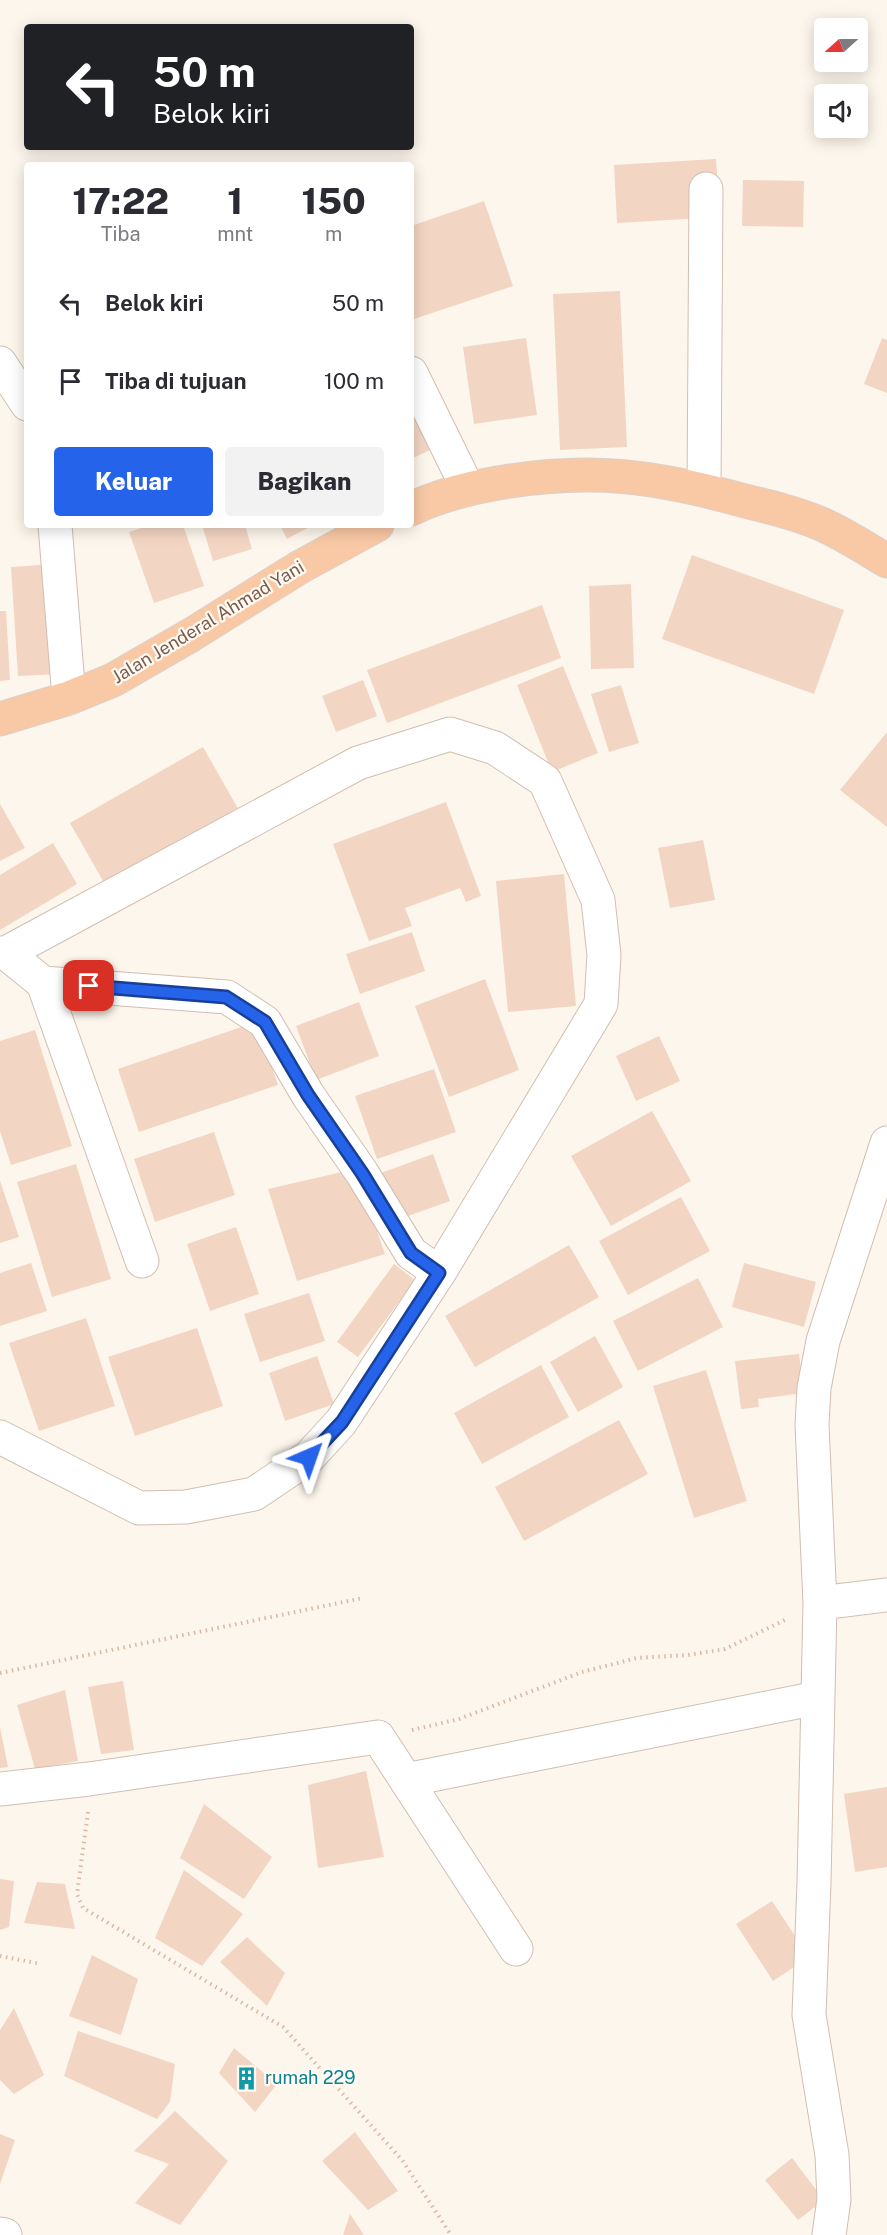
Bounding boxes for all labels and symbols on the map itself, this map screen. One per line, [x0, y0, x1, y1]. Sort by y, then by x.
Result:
north arrow [814, 18, 868, 72]
street label: Jalan Jenderal Ahmad Yani [108, 556, 308, 687]
pin [63, 960, 114, 1011]
position arrow [277, 1425, 341, 1489]
building icon: rumah 229 [234, 2065, 260, 2091]
place label: rumah 229 [265, 2067, 356, 2088]

